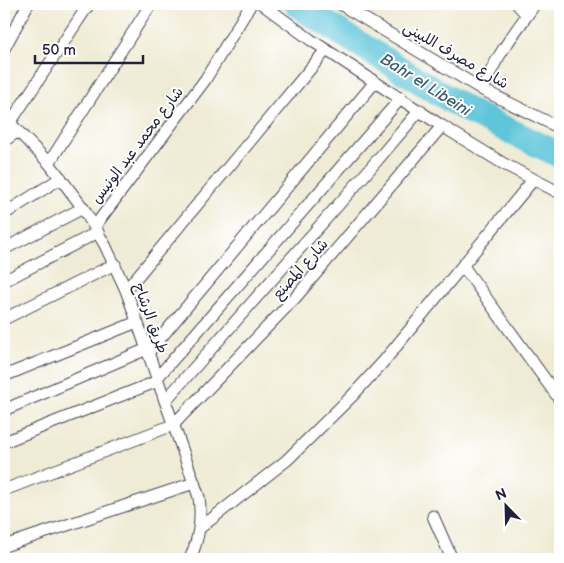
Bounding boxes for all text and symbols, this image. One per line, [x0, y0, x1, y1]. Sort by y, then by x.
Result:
street label: شارع مصرف اللبينى [400, 18, 512, 93]
scale bar [35, 32, 142, 64]
text: 50 m [42, 41, 76, 60]
water label: Bahr el Libeini [377, 50, 475, 121]
street label: شارع محمد عبد الونيس [87, 83, 188, 208]
street label: شارع المصنع [268, 235, 333, 304]
street label: طريق الرشاح [129, 280, 172, 356]
north arrow [482, 480, 532, 530]
text: N [493, 485, 509, 504]

